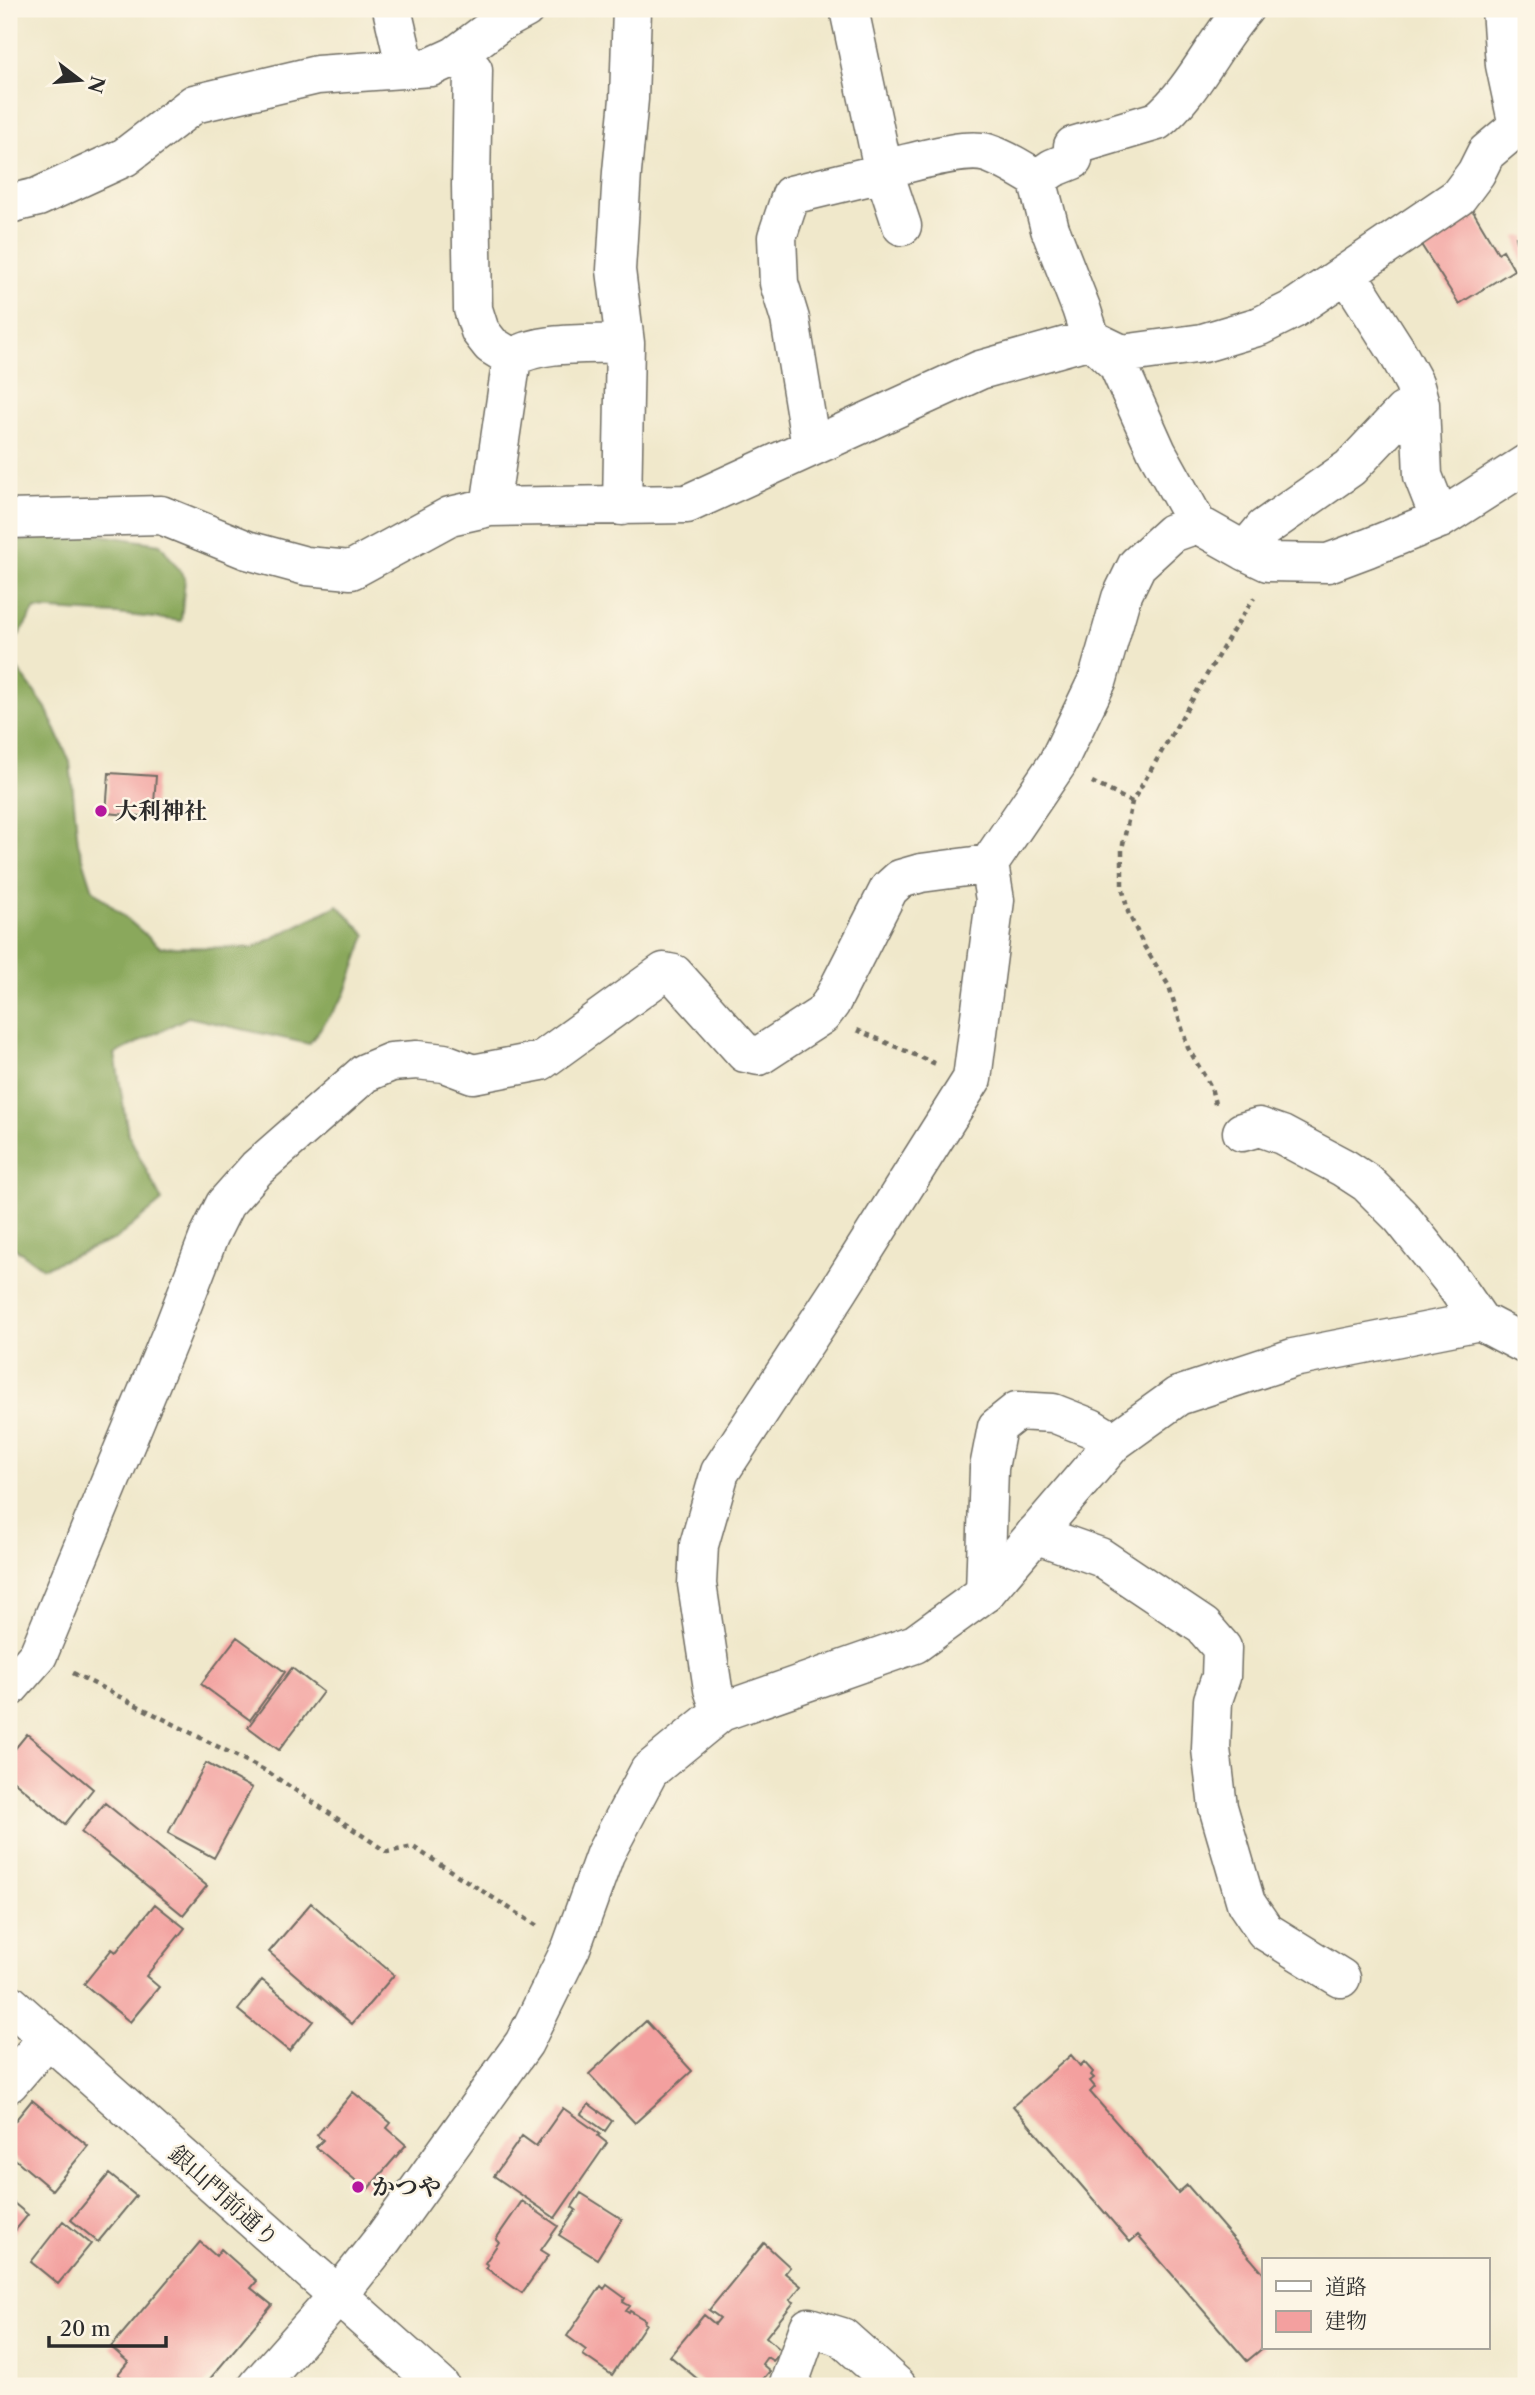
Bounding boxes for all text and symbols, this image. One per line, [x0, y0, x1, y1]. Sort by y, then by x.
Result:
north arrow [46, 46, 116, 116]
text: N [83, 73, 109, 96]
place label: 大利神社 [115, 797, 207, 825]
marker: 大利神社 [93, 803, 109, 819]
street label: 銀山門前通り [163, 2139, 285, 2253]
place label: かつや [372, 2173, 441, 2201]
marker: かつや [350, 2179, 366, 2195]
legend [1262, 2258, 1490, 2350]
text: 道路 [1325, 2274, 1367, 2299]
scale bar [49, 2304, 166, 2348]
text: 建物 [1325, 2308, 1367, 2333]
text: 20 m [60, 2316, 111, 2341]

